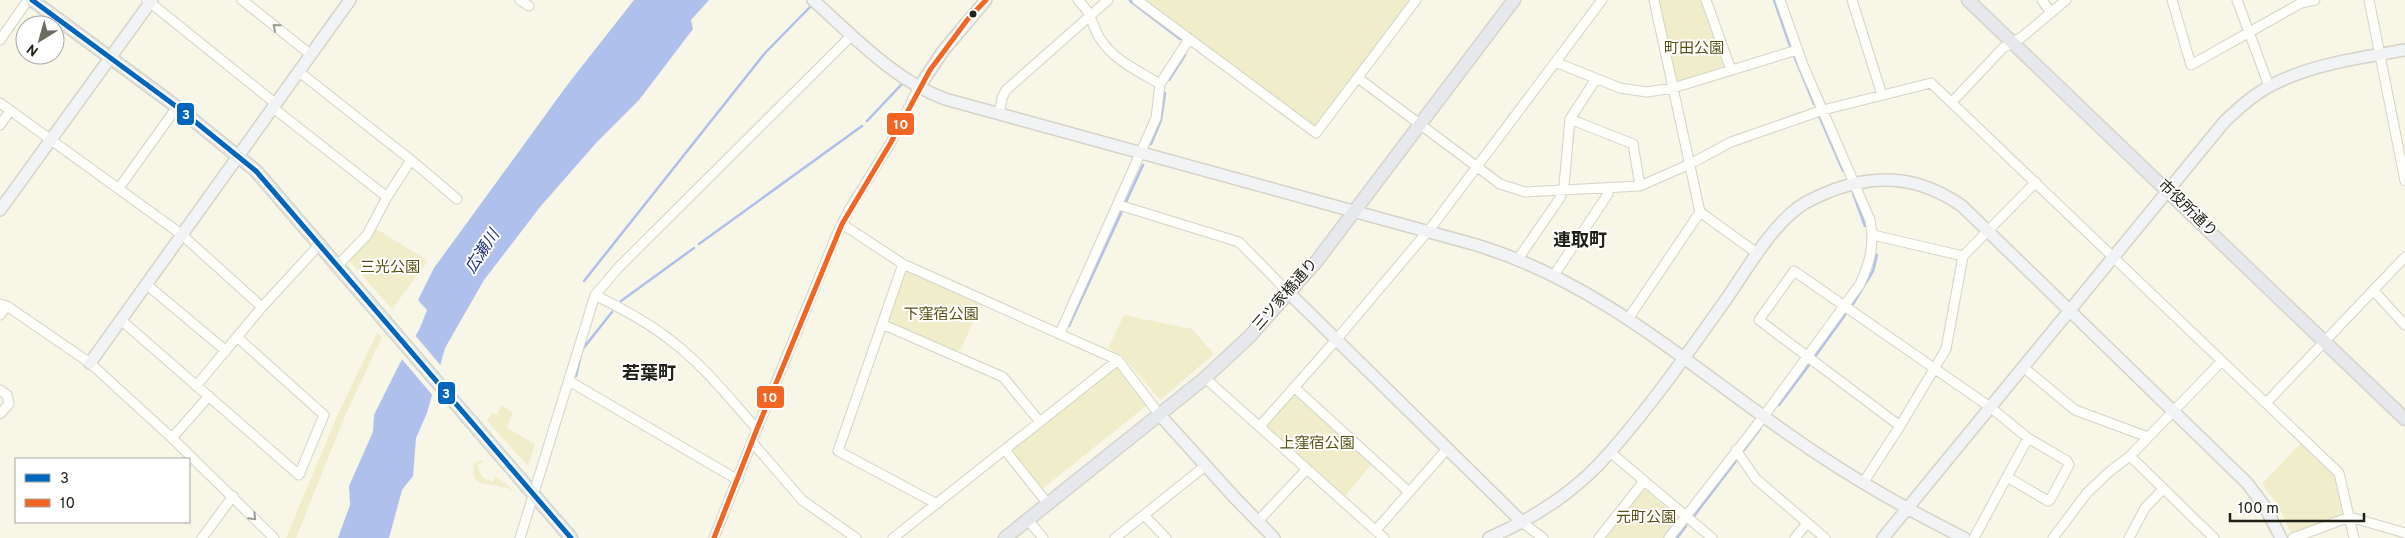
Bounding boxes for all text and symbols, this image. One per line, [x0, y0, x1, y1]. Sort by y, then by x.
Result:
unlabelled marker [968, 9, 978, 19]
north arrow [15, 15, 65, 65]
one-way arrow [273, 24, 282, 33]
text: N [24, 39, 42, 59]
park label: 町田公園 [1664, 40, 1724, 59]
line badge: 3 [176, 102, 195, 126]
text: 3 [182, 107, 190, 124]
line badge: 10 [886, 112, 915, 136]
text: 10 [894, 117, 908, 134]
street label: 市役所通り [2153, 176, 2221, 242]
water label: 広瀬川 [462, 225, 506, 278]
district label: 連取町 [1553, 230, 1607, 253]
street label: 三ツ家橋通り [1249, 255, 1323, 335]
park label: 三光公園 [360, 259, 420, 278]
park label: 下窪宿公園 [903, 306, 979, 325]
district label: 若葉町 [622, 363, 676, 386]
line badge: 3 [437, 381, 456, 405]
line badge: 10 [756, 385, 785, 409]
text: 3 [442, 386, 450, 403]
text: 10 [763, 390, 777, 407]
park label: 上窪宿公園 [1279, 435, 1355, 454]
legend [15, 458, 190, 523]
text: 3 [60, 470, 69, 489]
scale bar [2230, 490, 2364, 522]
text: 10 [60, 495, 75, 514]
text: 100 m [2238, 500, 2279, 519]
park label: 元町公園 [1616, 509, 1676, 528]
one-way arrow [248, 512, 257, 521]

